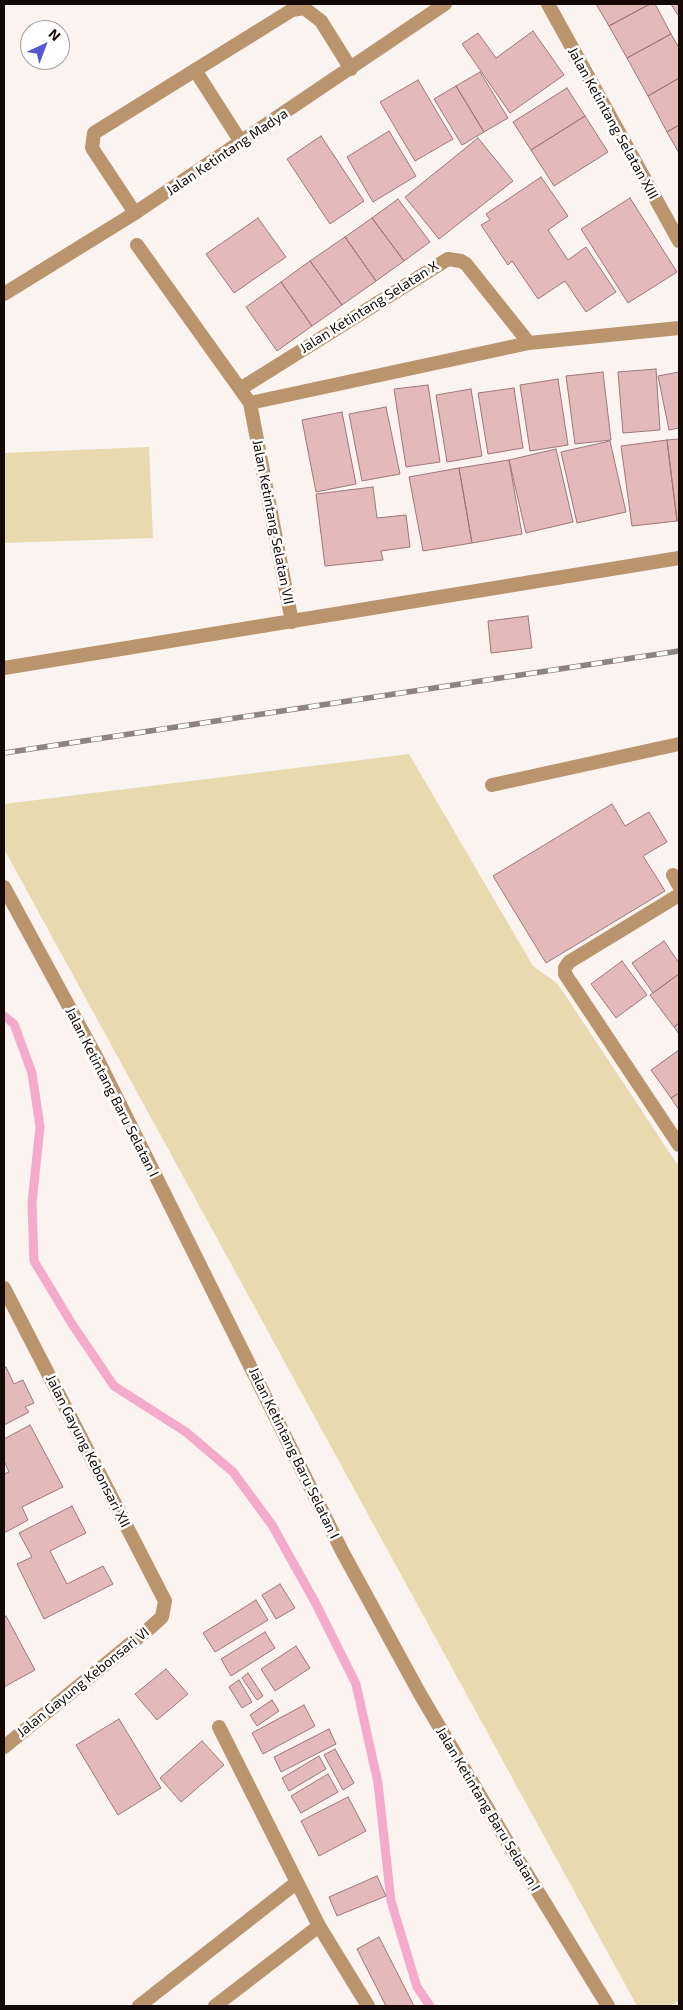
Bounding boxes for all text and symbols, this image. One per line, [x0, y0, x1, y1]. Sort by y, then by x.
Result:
north arrow [20, 20, 70, 70]
text: N [45, 25, 64, 44]
street label: Jalan Ketintang Selatan XIII [564, 44, 662, 202]
street label: Jalan Ketintang Madya [163, 105, 291, 199]
street label: Jalan Ketintang Selatan X [297, 257, 441, 357]
street label: Jalan Ketintang Selatan VII [249, 438, 297, 606]
street label: Jalan Ketintang Baru Selatan I [62, 1004, 162, 1180]
street label: Jalan Ketintang Baru Selatan I [245, 1365, 343, 1541]
street label: Jalan Gayung Kebonsari XII [42, 1372, 134, 1530]
street label: Jalan Gayung Kebonsari VI [13, 1623, 153, 1741]
street label: Jalan Ketintang Baru Selatan I [432, 1724, 544, 1894]

